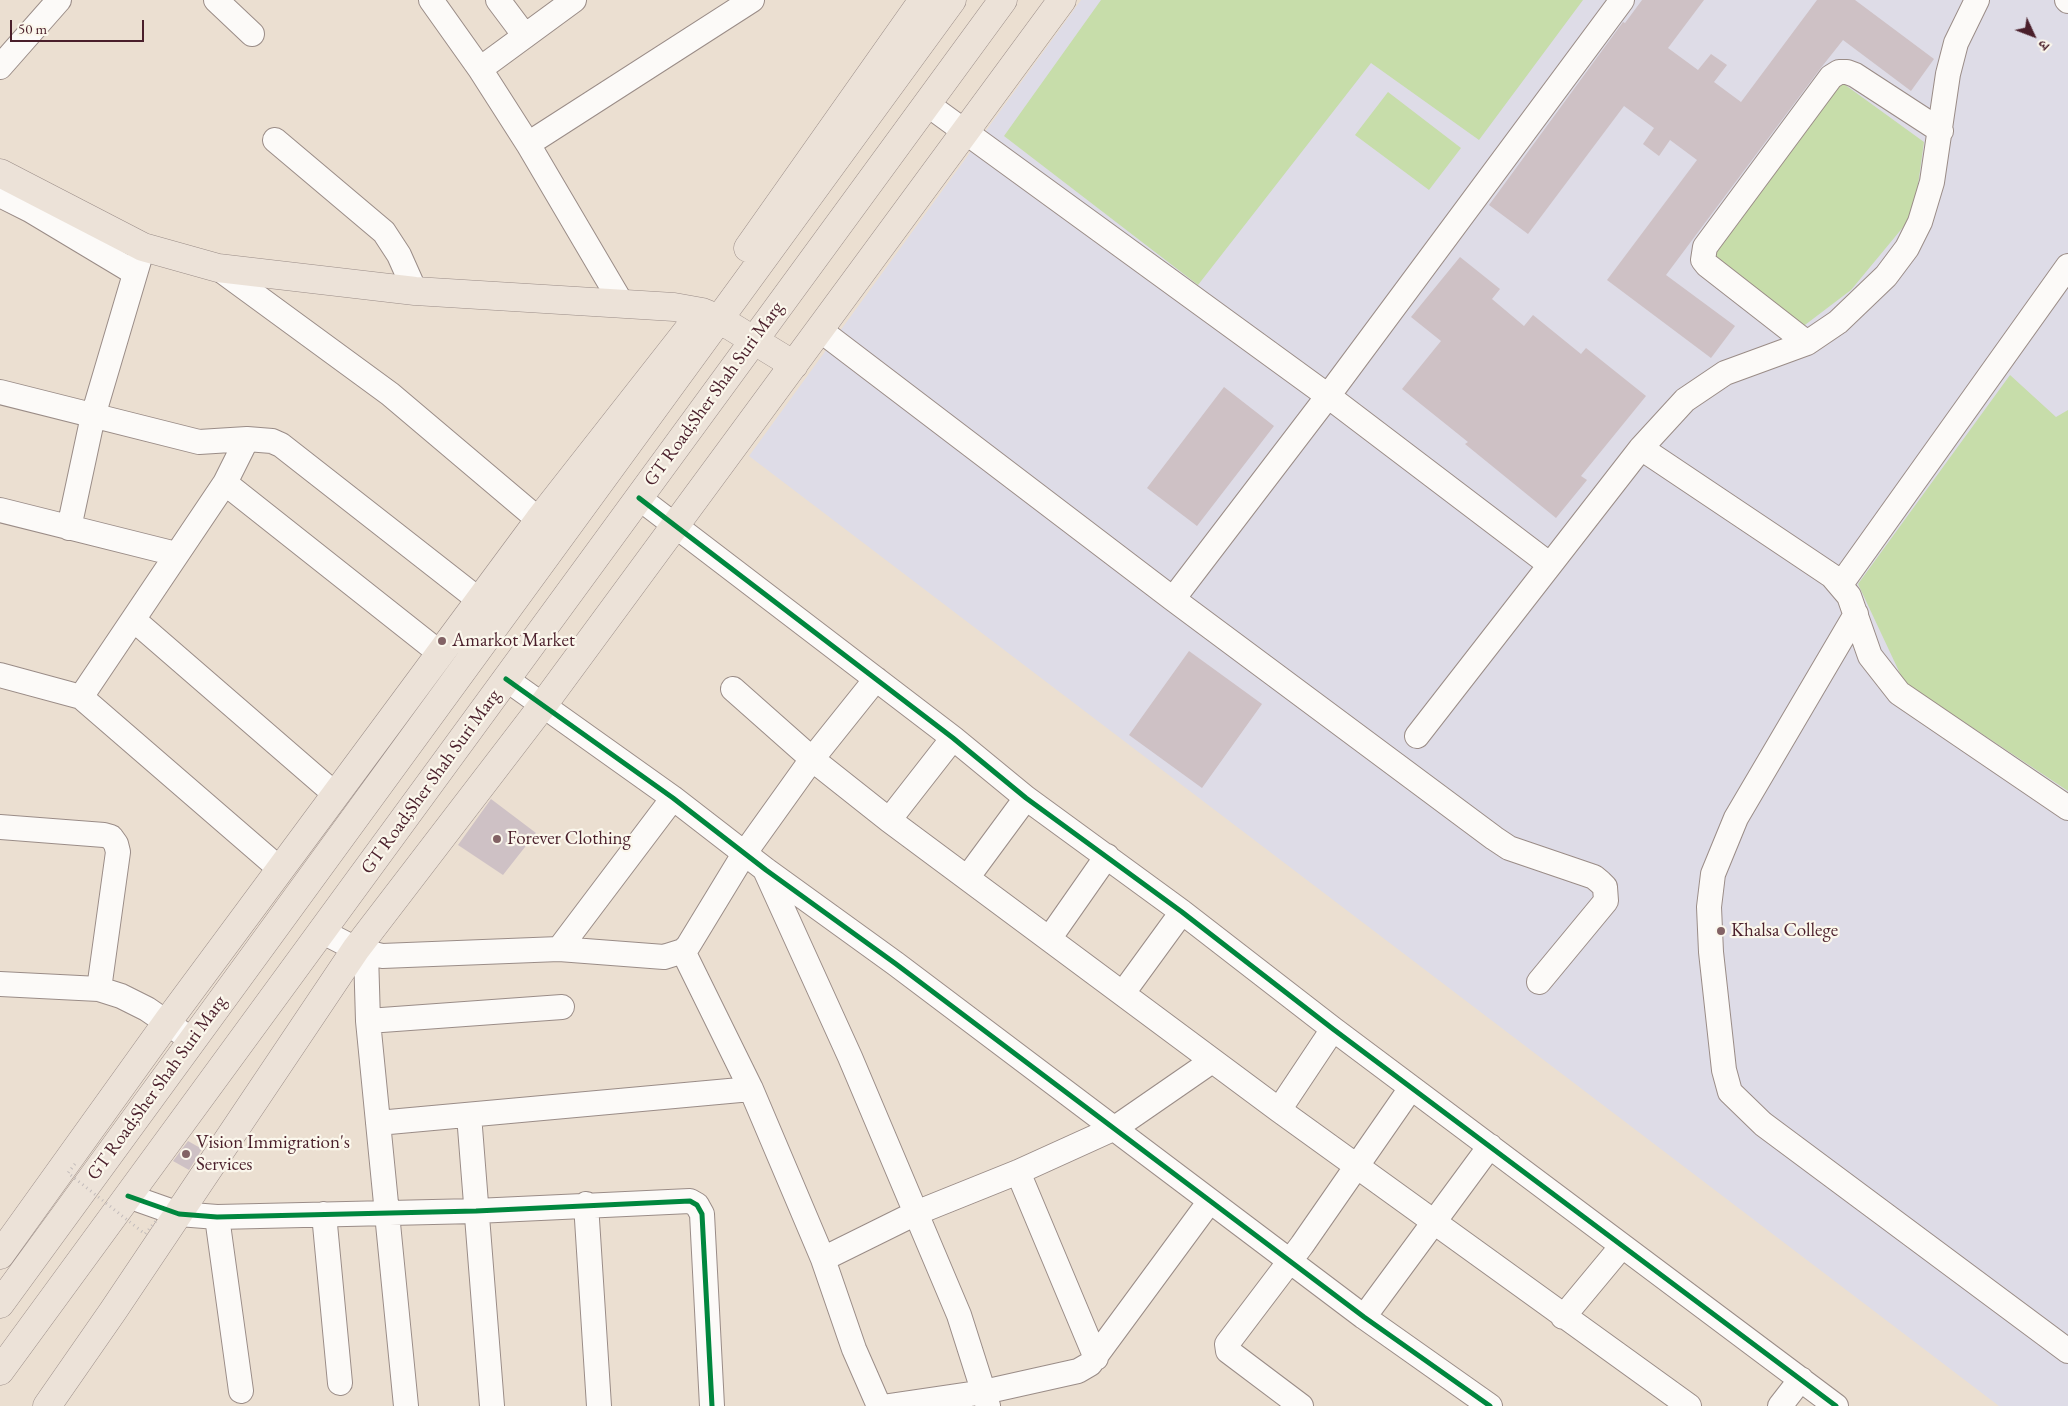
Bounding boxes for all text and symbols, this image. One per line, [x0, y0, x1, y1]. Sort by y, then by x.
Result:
scale bar [12, 10, 146, 42]
north arrow [2008, 10, 2058, 60]
text: 50 m [18, 19, 47, 38]
text: उ [2035, 36, 2053, 54]
street label: GT Road;Sher Shah Suri Marg [639, 297, 789, 491]
place label: Amarkot Market [452, 630, 575, 652]
marker: Amarkot Market [436, 635, 448, 647]
street label: GT Road;Sher Shah Suri Marg [356, 685, 506, 879]
place label: Forever Clothing [507, 828, 631, 850]
marker: Forever Clothing [491, 833, 503, 845]
place label: Khalsa College [1731, 920, 1838, 942]
marker: Khalsa College [1715, 925, 1727, 937]
street label: GT Road;Sher Shah Suri Marg [82, 991, 232, 1185]
place label: Vision Immigration's Services [196, 1132, 350, 1176]
marker: Vision Immigration's Services [180, 1148, 192, 1160]

